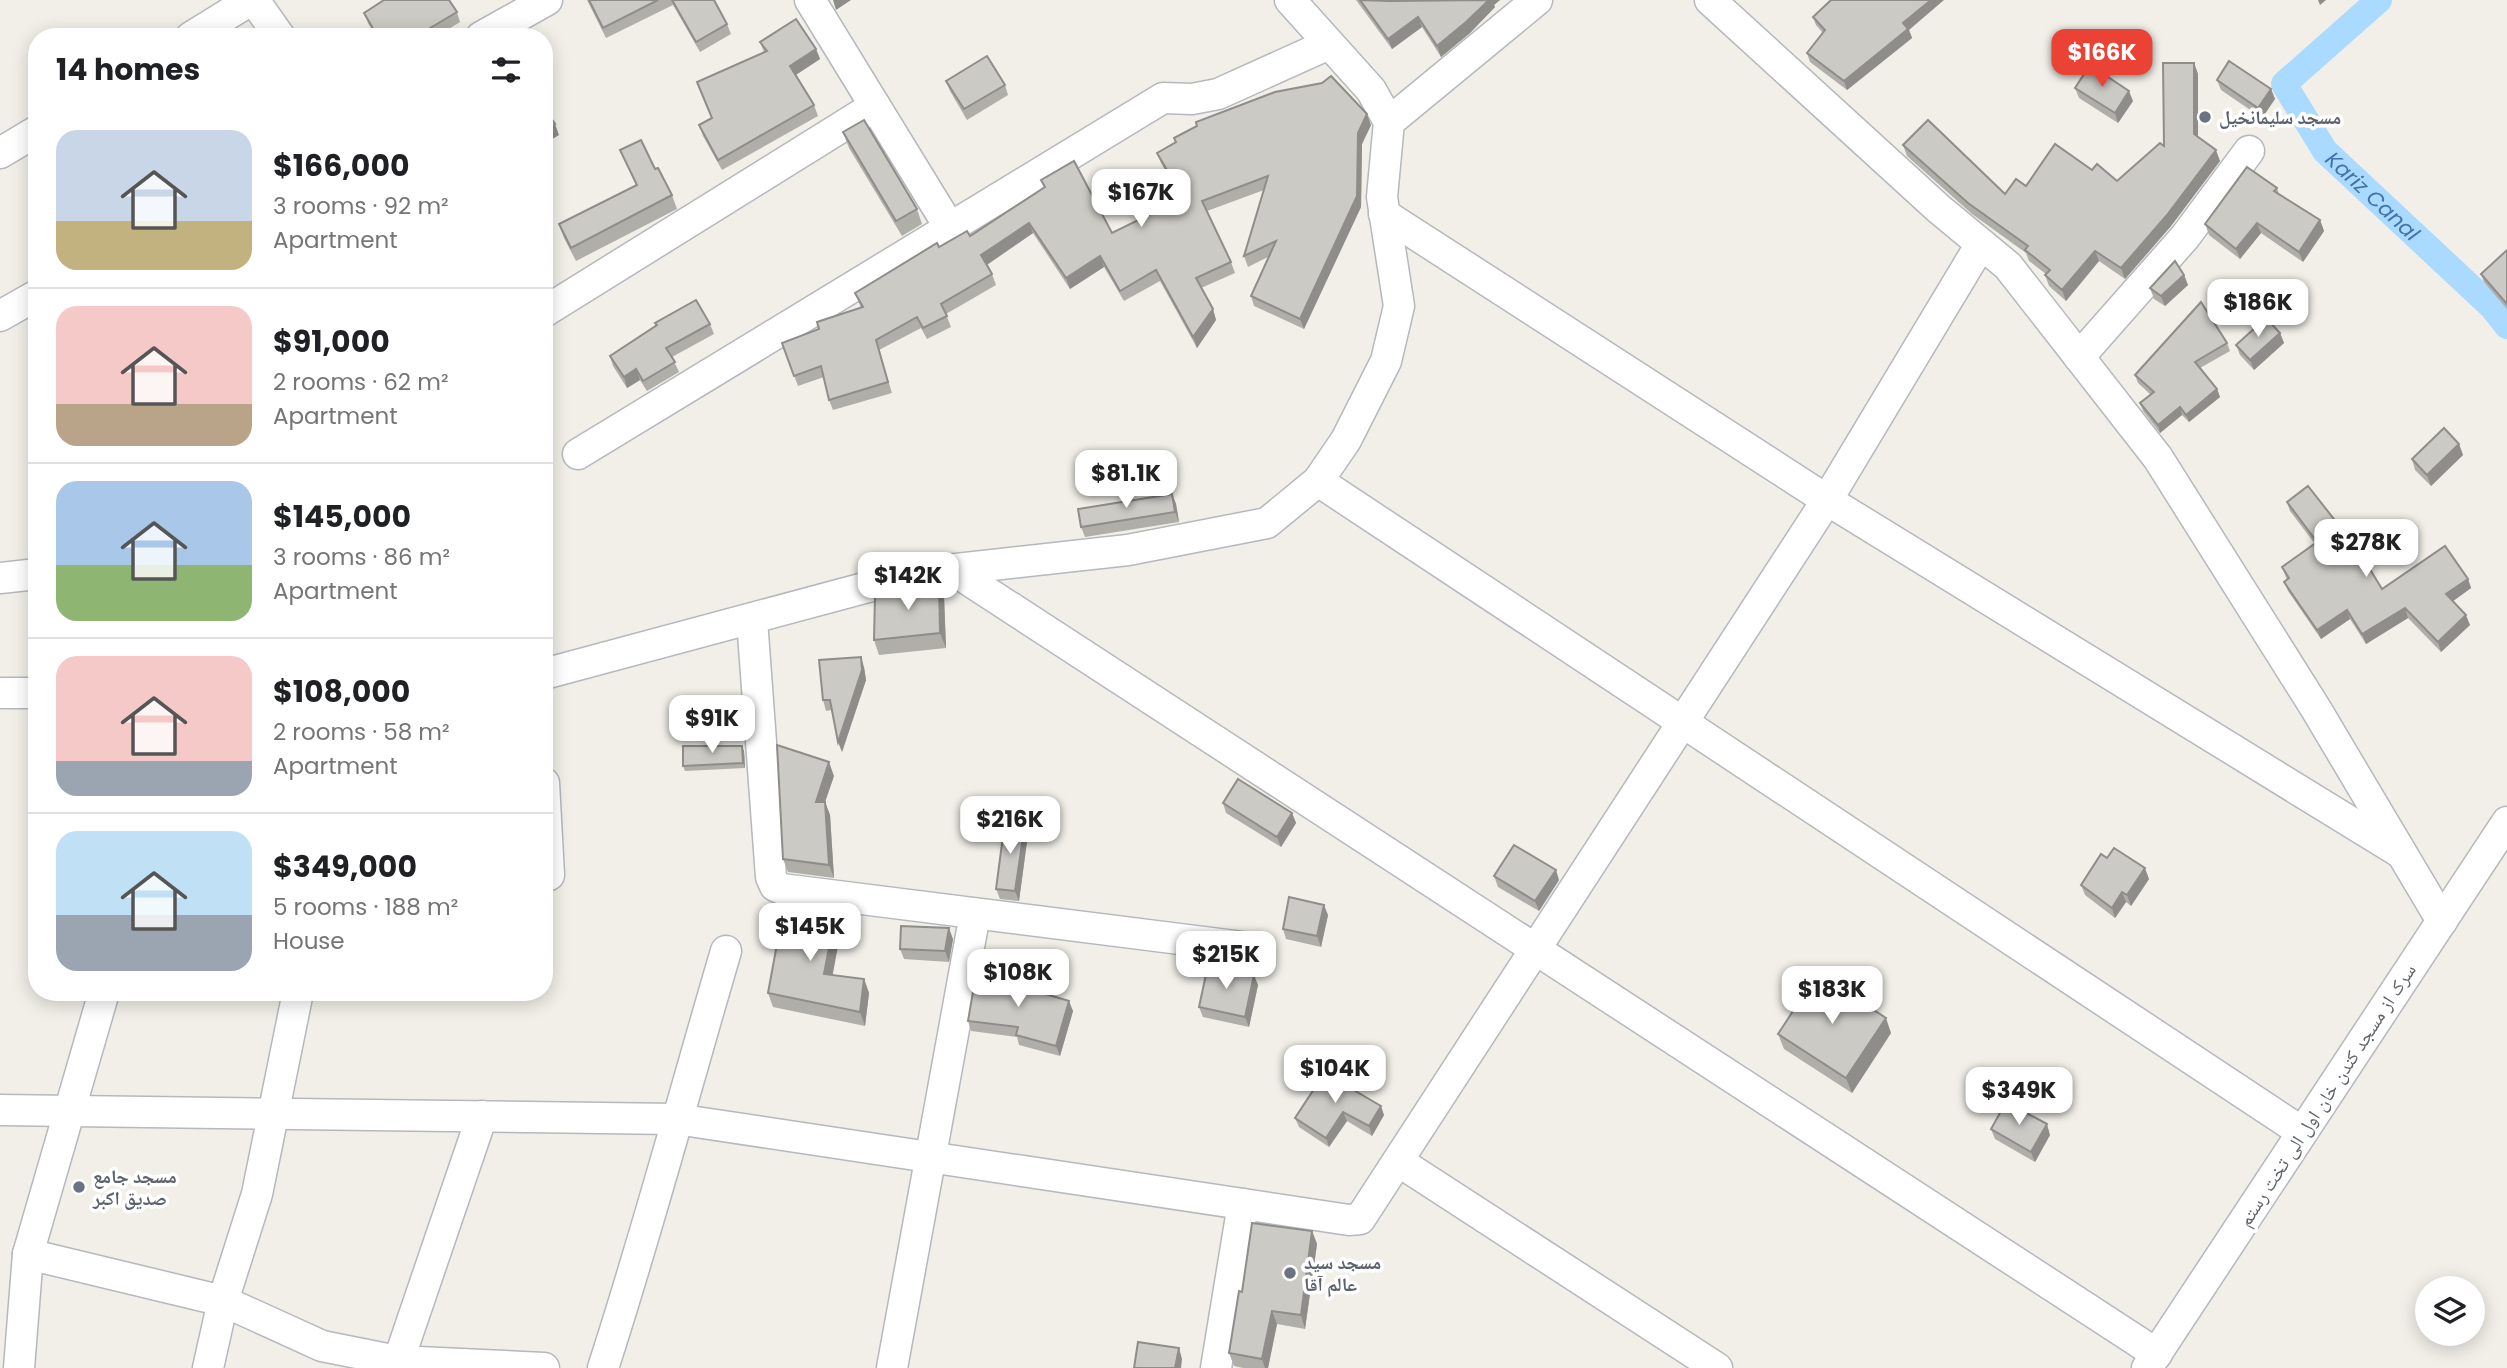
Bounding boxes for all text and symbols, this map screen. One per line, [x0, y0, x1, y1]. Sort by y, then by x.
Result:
pin: $166K [2053, 29, 2151, 89]
text: $166K [2067, 36, 2137, 68]
text: 14 homes [56, 48, 200, 91]
icon: filters [487, 51, 525, 89]
place label: مسجد سلیمانخیل [2219, 104, 2341, 131]
marker: مسجد سلیمانخیل [2197, 109, 2213, 125]
text: $166,000 [273, 144, 410, 187]
water label: Kariz Canal [2320, 145, 2427, 248]
icon: home [112, 158, 196, 242]
pin: $167K [1092, 170, 1190, 229]
text: $167K [1108, 176, 1174, 208]
text: 3 rooms · 92 m² [273, 190, 449, 222]
text: Apartment [273, 224, 398, 256]
pin: $186K [2209, 280, 2307, 339]
text: $186K [2223, 286, 2293, 318]
text: $91,000 [273, 320, 390, 363]
icon: home [112, 334, 196, 418]
text: 2 rooms · 62 m² [273, 366, 449, 398]
text: Apartment [273, 400, 398, 432]
pin: $81.1K [1069, 450, 1183, 510]
text: $81.1K [1091, 457, 1161, 489]
text: $145,000 [273, 495, 411, 538]
icon: home [112, 509, 196, 593]
pin: $278K [2317, 520, 2415, 579]
text: $278K [2330, 526, 2402, 558]
text: 3 rooms · 86 m² [273, 541, 450, 573]
pin: $142K [859, 552, 957, 612]
text: $142K [874, 559, 942, 591]
text: Apartment [273, 575, 398, 607]
text: $108,000 [273, 670, 410, 713]
icon: home [112, 684, 196, 768]
pin: $91K [671, 696, 753, 755]
text: $91K [685, 702, 739, 734]
text: 2 rooms · 58 m² [273, 716, 450, 748]
text: Apartment [273, 750, 398, 782]
pin: $216K [961, 796, 1059, 856]
text: $216K [976, 803, 1044, 835]
text: $349,000 [273, 845, 417, 888]
icon: home [112, 859, 196, 943]
text: 5 rooms · 188 m² [273, 891, 458, 923]
pin: $145K [761, 904, 859, 963]
text: $145K [775, 910, 845, 942]
text: House [273, 925, 345, 957]
pin: $215K [1177, 932, 1275, 991]
text: $215K [1192, 938, 1260, 970]
pin: $108K [969, 950, 1067, 1009]
text: $108K [983, 956, 1053, 988]
street label: سرک از مسجد کندن خان اول الی تخت رستم [2232, 958, 2422, 1232]
pin: $183K [1783, 967, 1881, 1026]
text: $183K [1798, 973, 1866, 1005]
pin: $104K [1286, 1046, 1384, 1105]
text: $104K [1300, 1052, 1370, 1084]
pin: $349K [1970, 1068, 2068, 1127]
text: $349K [1982, 1074, 2056, 1106]
place label: مسجد جامع صدیق اکبر [92, 1163, 177, 1212]
marker: مسجد جامع صدیق اکبر [71, 1179, 87, 1195]
place label: مسجد سید عالم آقا [1304, 1249, 1381, 1298]
marker: مسجد سید عالم آقا [1282, 1265, 1298, 1281]
map controls [2415, 1276, 2485, 1346]
button: layers [2415, 1276, 2485, 1346]

